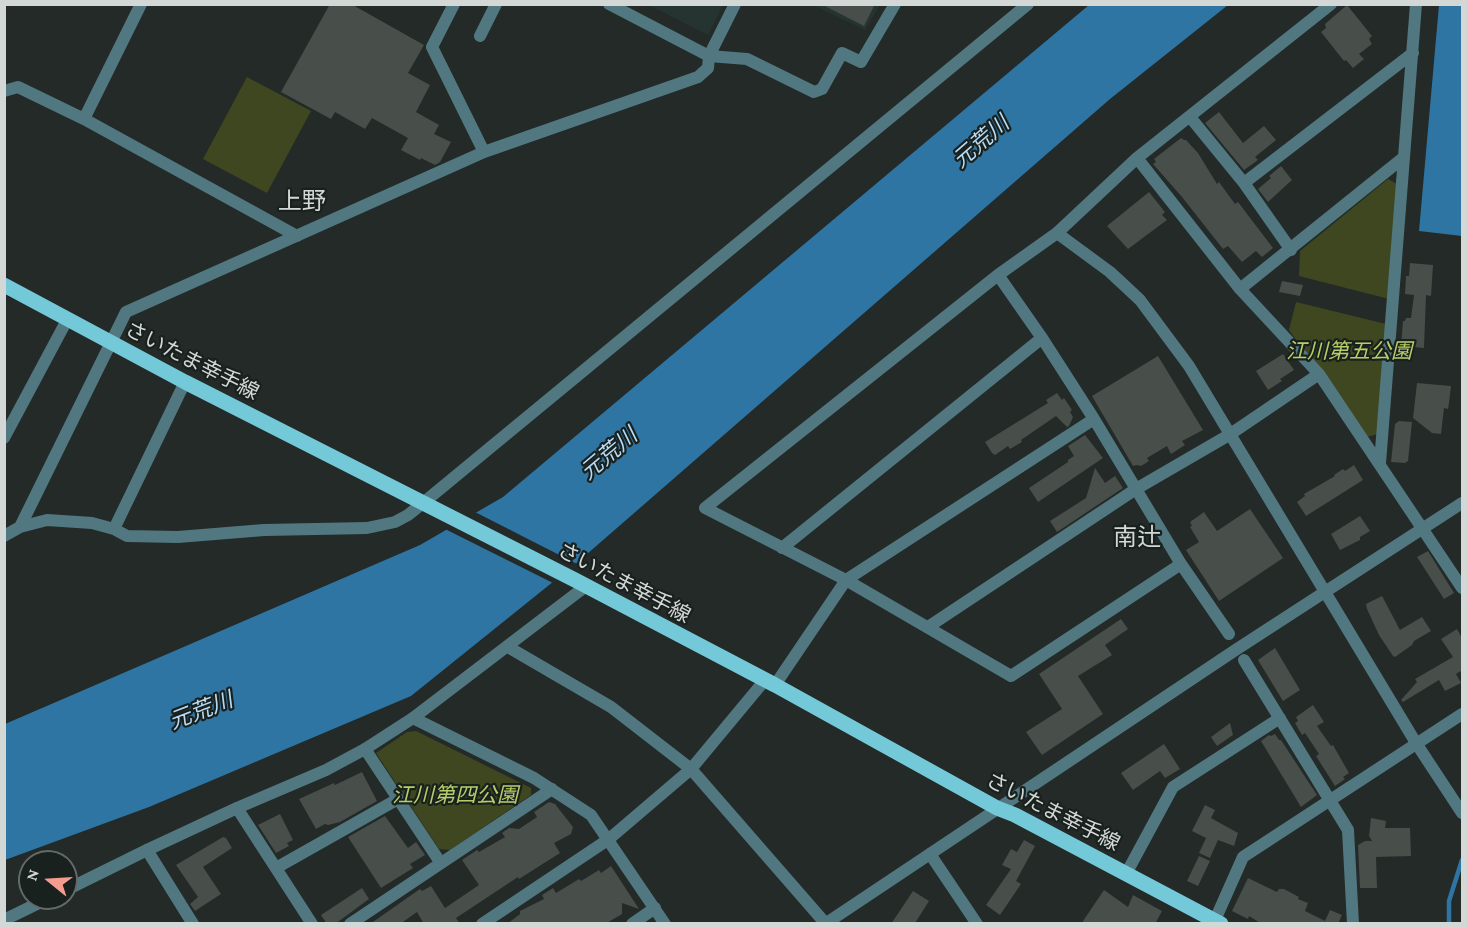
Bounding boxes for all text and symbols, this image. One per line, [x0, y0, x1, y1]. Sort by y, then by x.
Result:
water label: 元荒川 [947, 110, 1015, 174]
district label: 上野 [278, 188, 326, 216]
street label: さいたま幸手線 [121, 316, 263, 406]
park label: 江川第五公園 [1286, 339, 1412, 365]
water label: 元荒川 [575, 423, 643, 485]
district label: 南辻 [1113, 524, 1161, 552]
street label: さいたま幸手線 [553, 537, 695, 629]
water label: 元荒川 [165, 687, 237, 735]
street label: さいたま幸手線 [982, 767, 1124, 857]
park label: 江川第四公園 [392, 783, 518, 809]
north arrow [18, 850, 78, 910]
text: N [23, 867, 42, 883]

